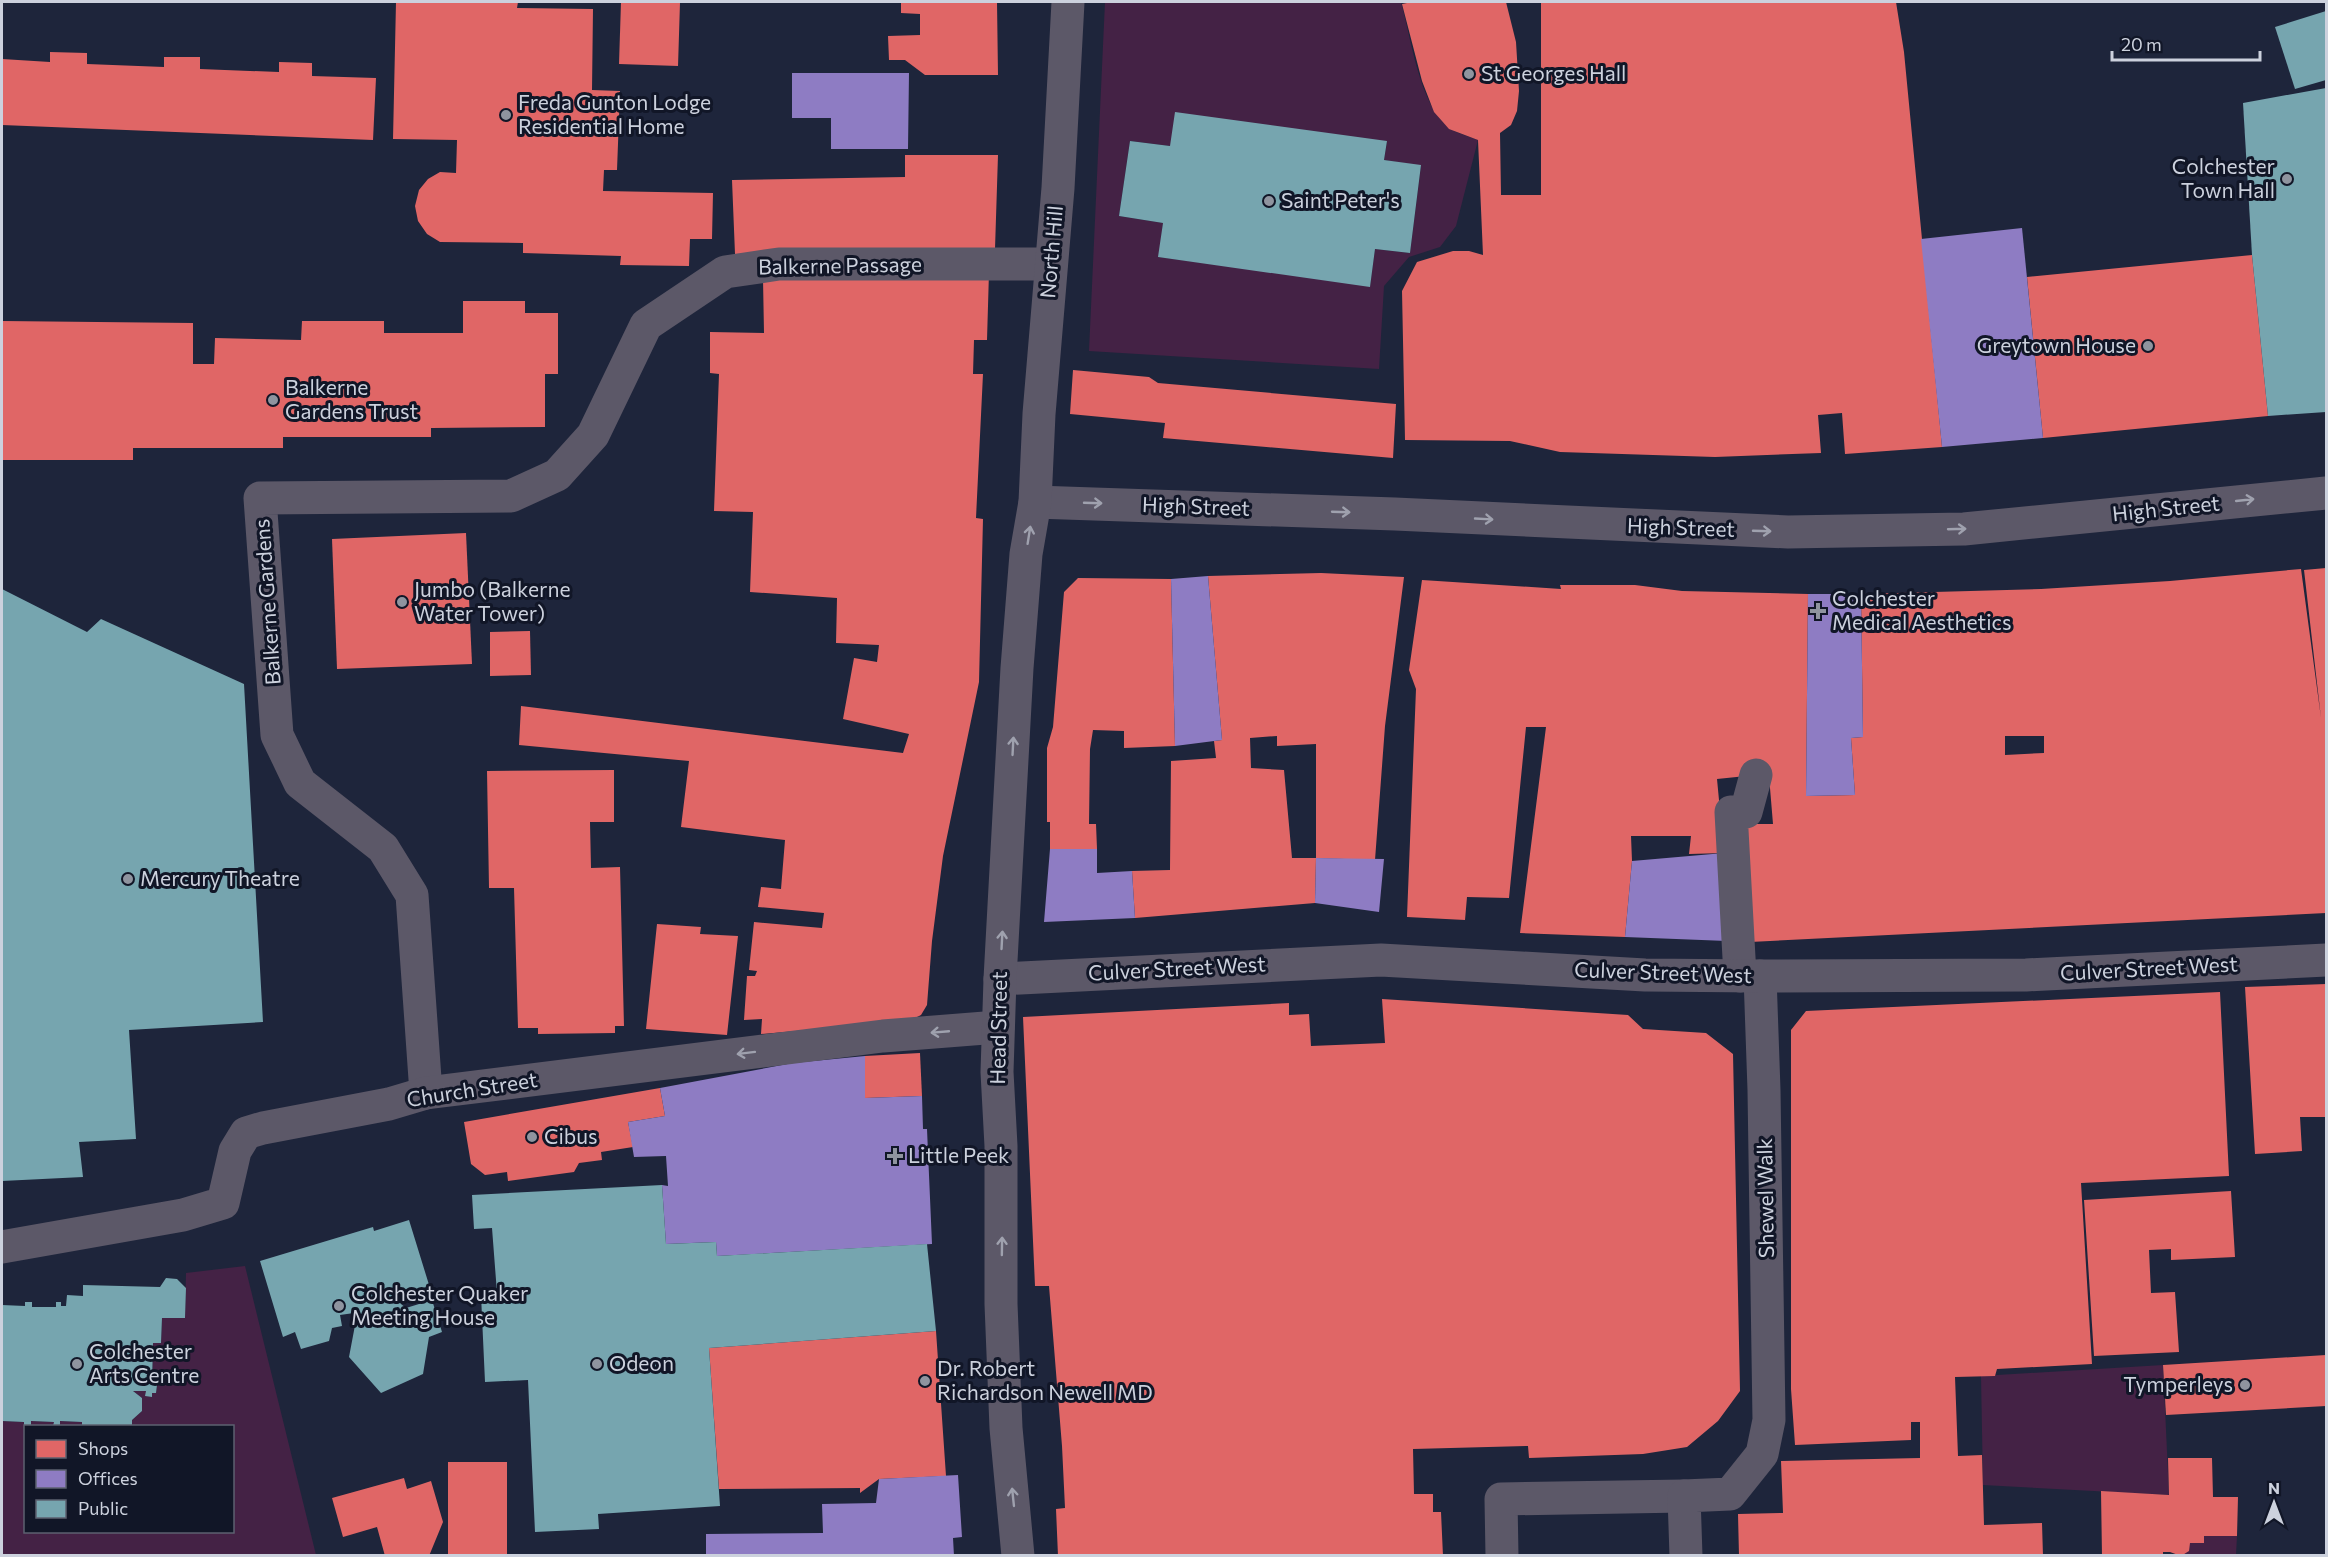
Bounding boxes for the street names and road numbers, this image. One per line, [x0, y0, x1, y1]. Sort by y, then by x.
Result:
street label: North Hill [1034, 204, 1067, 299]
street label: Balkerne Passage [758, 251, 922, 278]
street label: High Street [2111, 489, 2221, 526]
street label: High Street [1142, 491, 1250, 520]
street label: High Street [1627, 512, 1735, 541]
street label: Balkerne Gardens [248, 518, 285, 686]
street label: Culver Street West [1087, 950, 1266, 985]
street label: Culver Street West [2059, 950, 2238, 985]
street label: Culver Street West [1574, 956, 1752, 987]
street label: Head Street [984, 971, 1011, 1085]
street label: Church Street [405, 1066, 539, 1111]
street label: Shewel Walk [1751, 1138, 1778, 1258]

